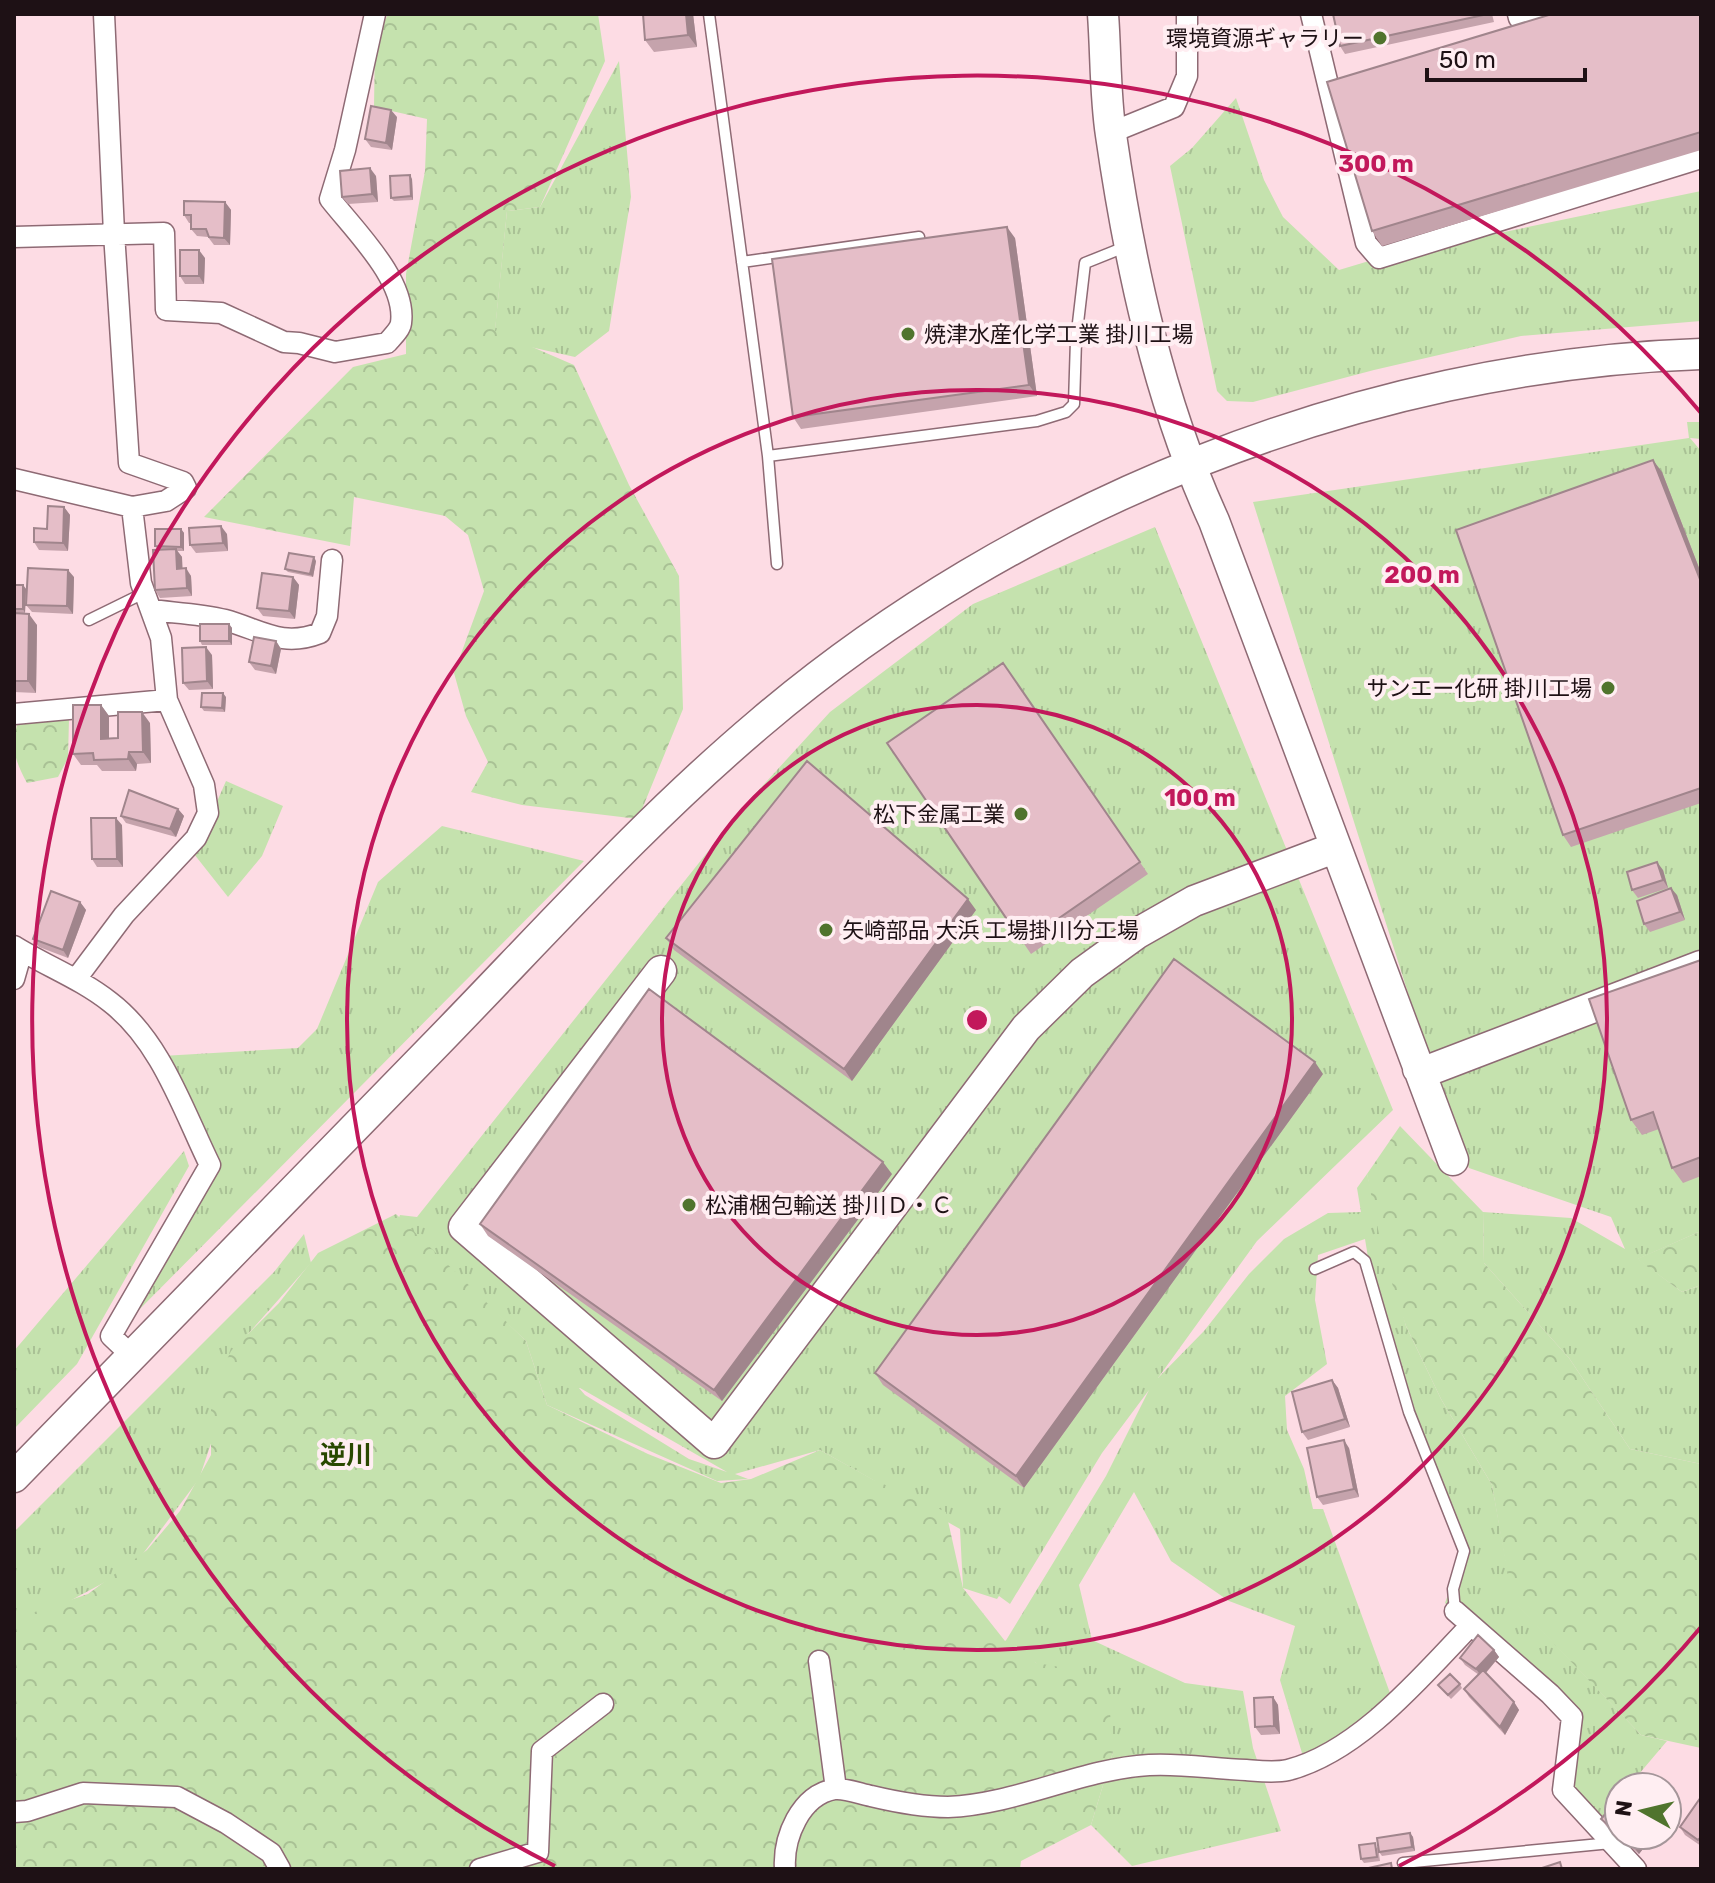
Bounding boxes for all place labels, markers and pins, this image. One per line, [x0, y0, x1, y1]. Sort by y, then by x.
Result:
place label: 環境資源ギャラリー [1166, 25, 1364, 52]
marker: 環境資源ギャラリー [1371, 29, 1389, 47]
place label: 焼津水産化学工業 掛川工場 [924, 321, 1193, 348]
marker: 焼津水産化学工業 掛川工場 [899, 325, 917, 343]
place label: サンエー化研 掛川工場 [1367, 675, 1592, 702]
marker: サンエー化研 掛川工場 [1599, 679, 1617, 697]
place label: 松下金属工業 [873, 801, 1005, 828]
marker: 松下金属工業 [1012, 805, 1030, 823]
place label: 矢崎部品 大浜 工場掛川分工場 [842, 917, 1139, 944]
marker: 矢崎部品 大浜 工場掛川分工場 [817, 921, 835, 939]
centre of rings [963, 1006, 991, 1034]
place label: 松浦梱包輸送 掛川Ｄ・Ｃ [705, 1192, 952, 1219]
marker: 松浦梱包輸送 掛川Ｄ・Ｃ [680, 1196, 698, 1214]

